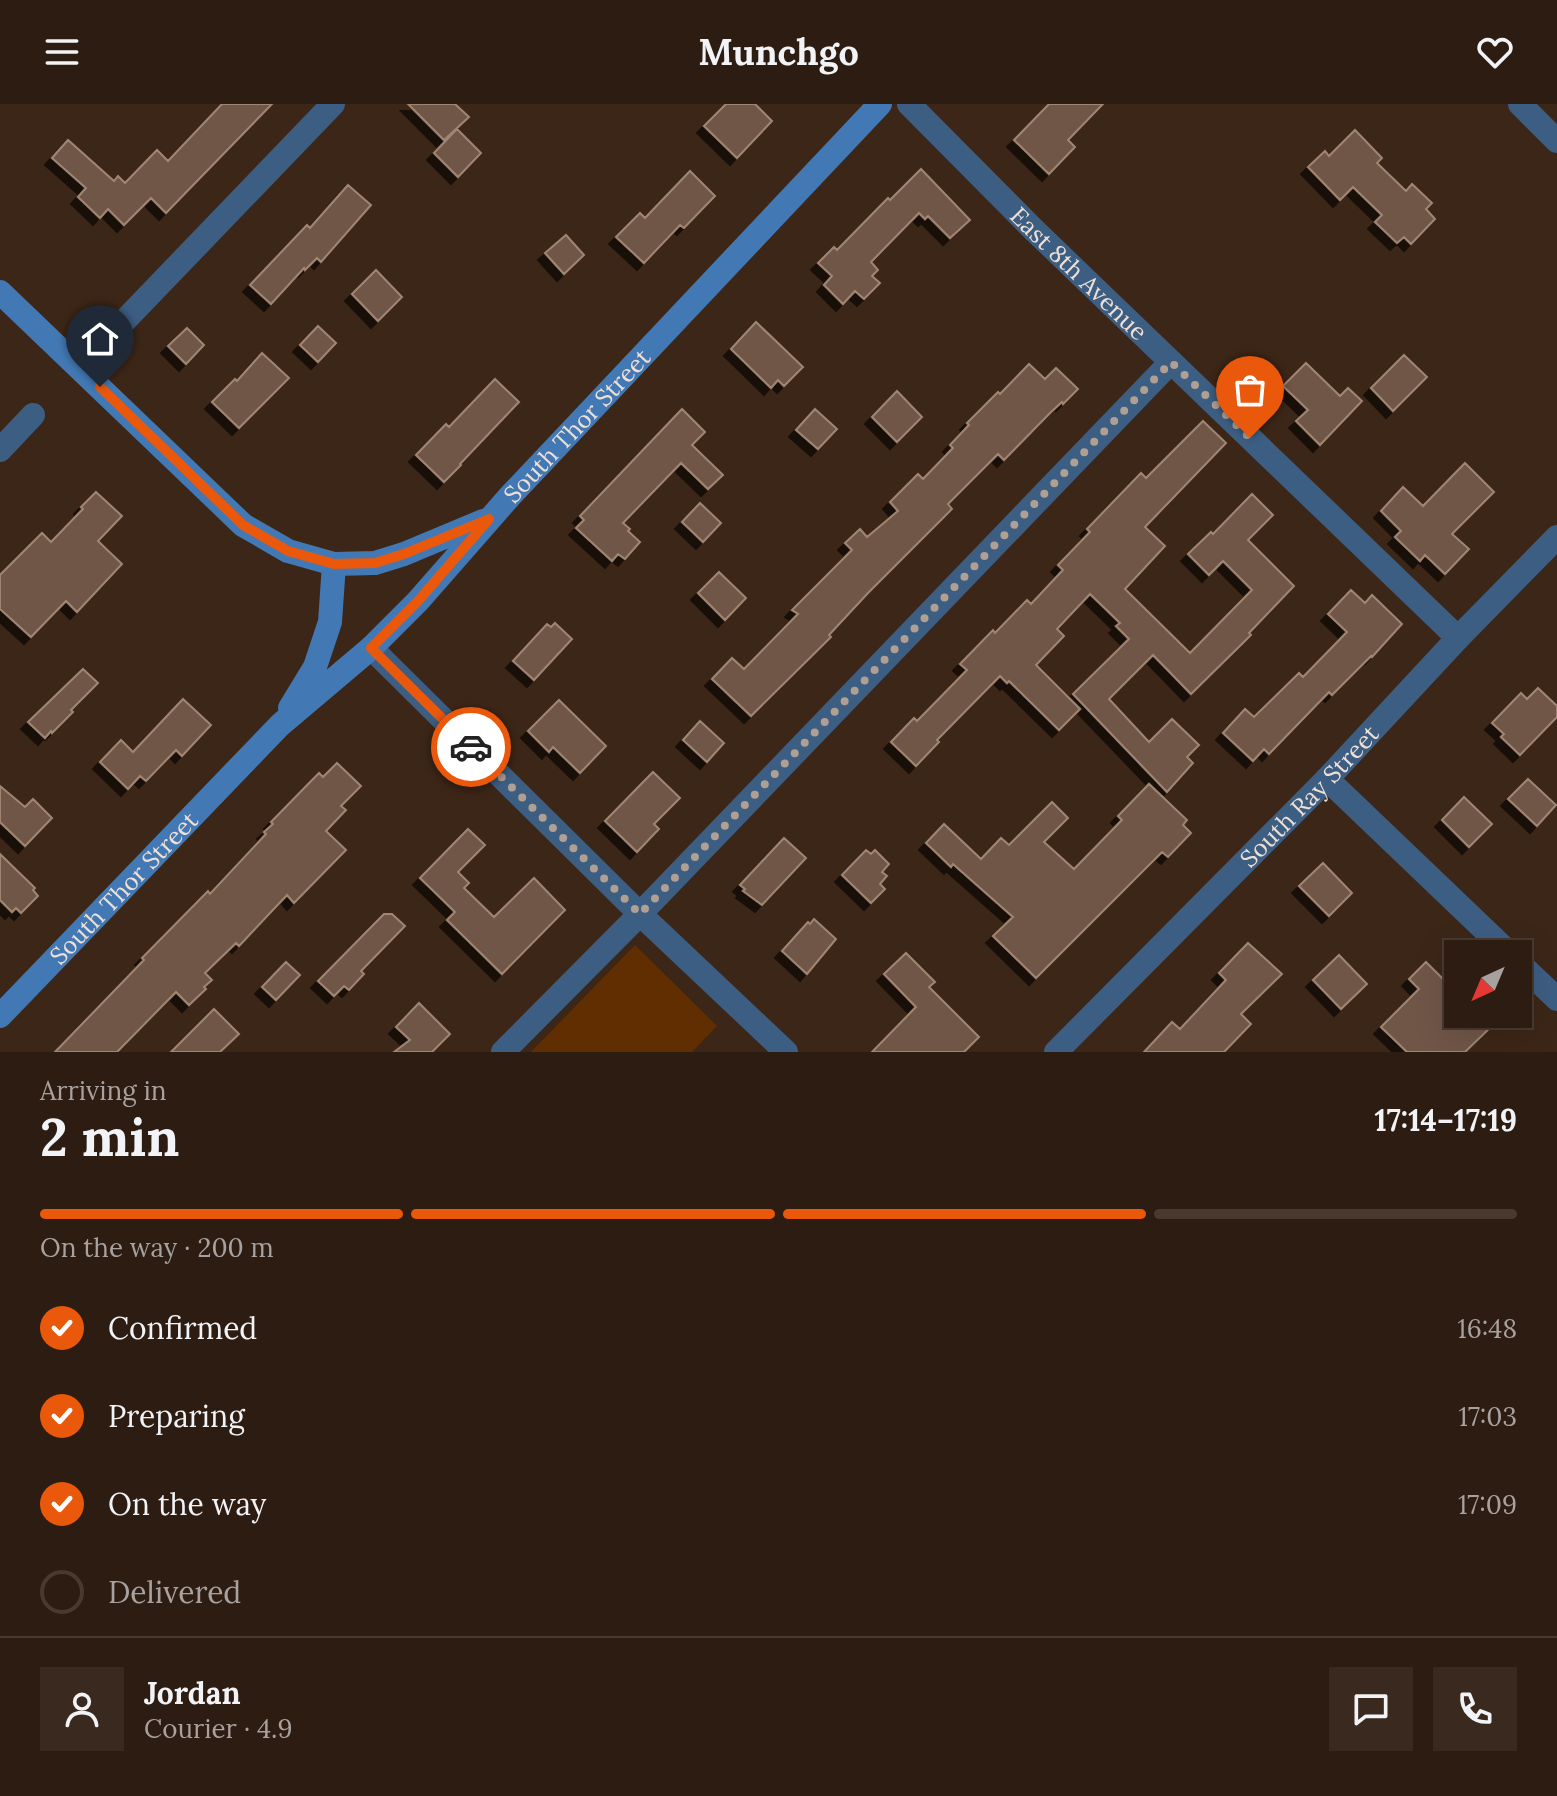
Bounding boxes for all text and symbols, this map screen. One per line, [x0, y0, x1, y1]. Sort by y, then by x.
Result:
text: Munchgo [698, 29, 859, 75]
icon: menu [40, 30, 84, 74]
icon: heart [1473, 30, 1517, 74]
street label: East 8th Avenue [1004, 200, 1154, 347]
pin [66, 305, 134, 387]
icon: home [78, 317, 122, 361]
street label: South Thor Street [496, 341, 657, 509]
pin [1216, 356, 1284, 438]
icon: bag [1228, 368, 1272, 412]
courier [431, 707, 511, 787]
street label: South Ray Street [1233, 718, 1385, 874]
icon: car [449, 725, 493, 769]
street label: South Thor Street [43, 804, 205, 971]
north arrow [1444, 940, 1532, 1028]
map controls [1444, 940, 1532, 1028]
text: Arriving in [40, 1074, 167, 1107]
text: 17:14–17:19 [1375, 1101, 1517, 1139]
text: 2 min [40, 1104, 179, 1170]
text: On the way · 200 m [40, 1231, 274, 1264]
icon: check [40, 1306, 84, 1350]
text: Confirmed [108, 1309, 257, 1347]
text: 16:48 [1457, 1312, 1517, 1345]
icon: check [40, 1394, 84, 1438]
text: Preparing [108, 1397, 245, 1435]
text: 17:03 [1458, 1400, 1517, 1433]
icon: check [40, 1482, 84, 1526]
text: On the way [108, 1485, 266, 1523]
text: 17:09 [1458, 1488, 1517, 1521]
text: Delivered [108, 1573, 241, 1611]
button: person [40, 1667, 124, 1751]
button: chat [1329, 1667, 1413, 1751]
button: phone [1433, 1667, 1517, 1751]
text: Jordan [144, 1674, 241, 1712]
text: Courier · 4.9 [144, 1712, 293, 1745]

